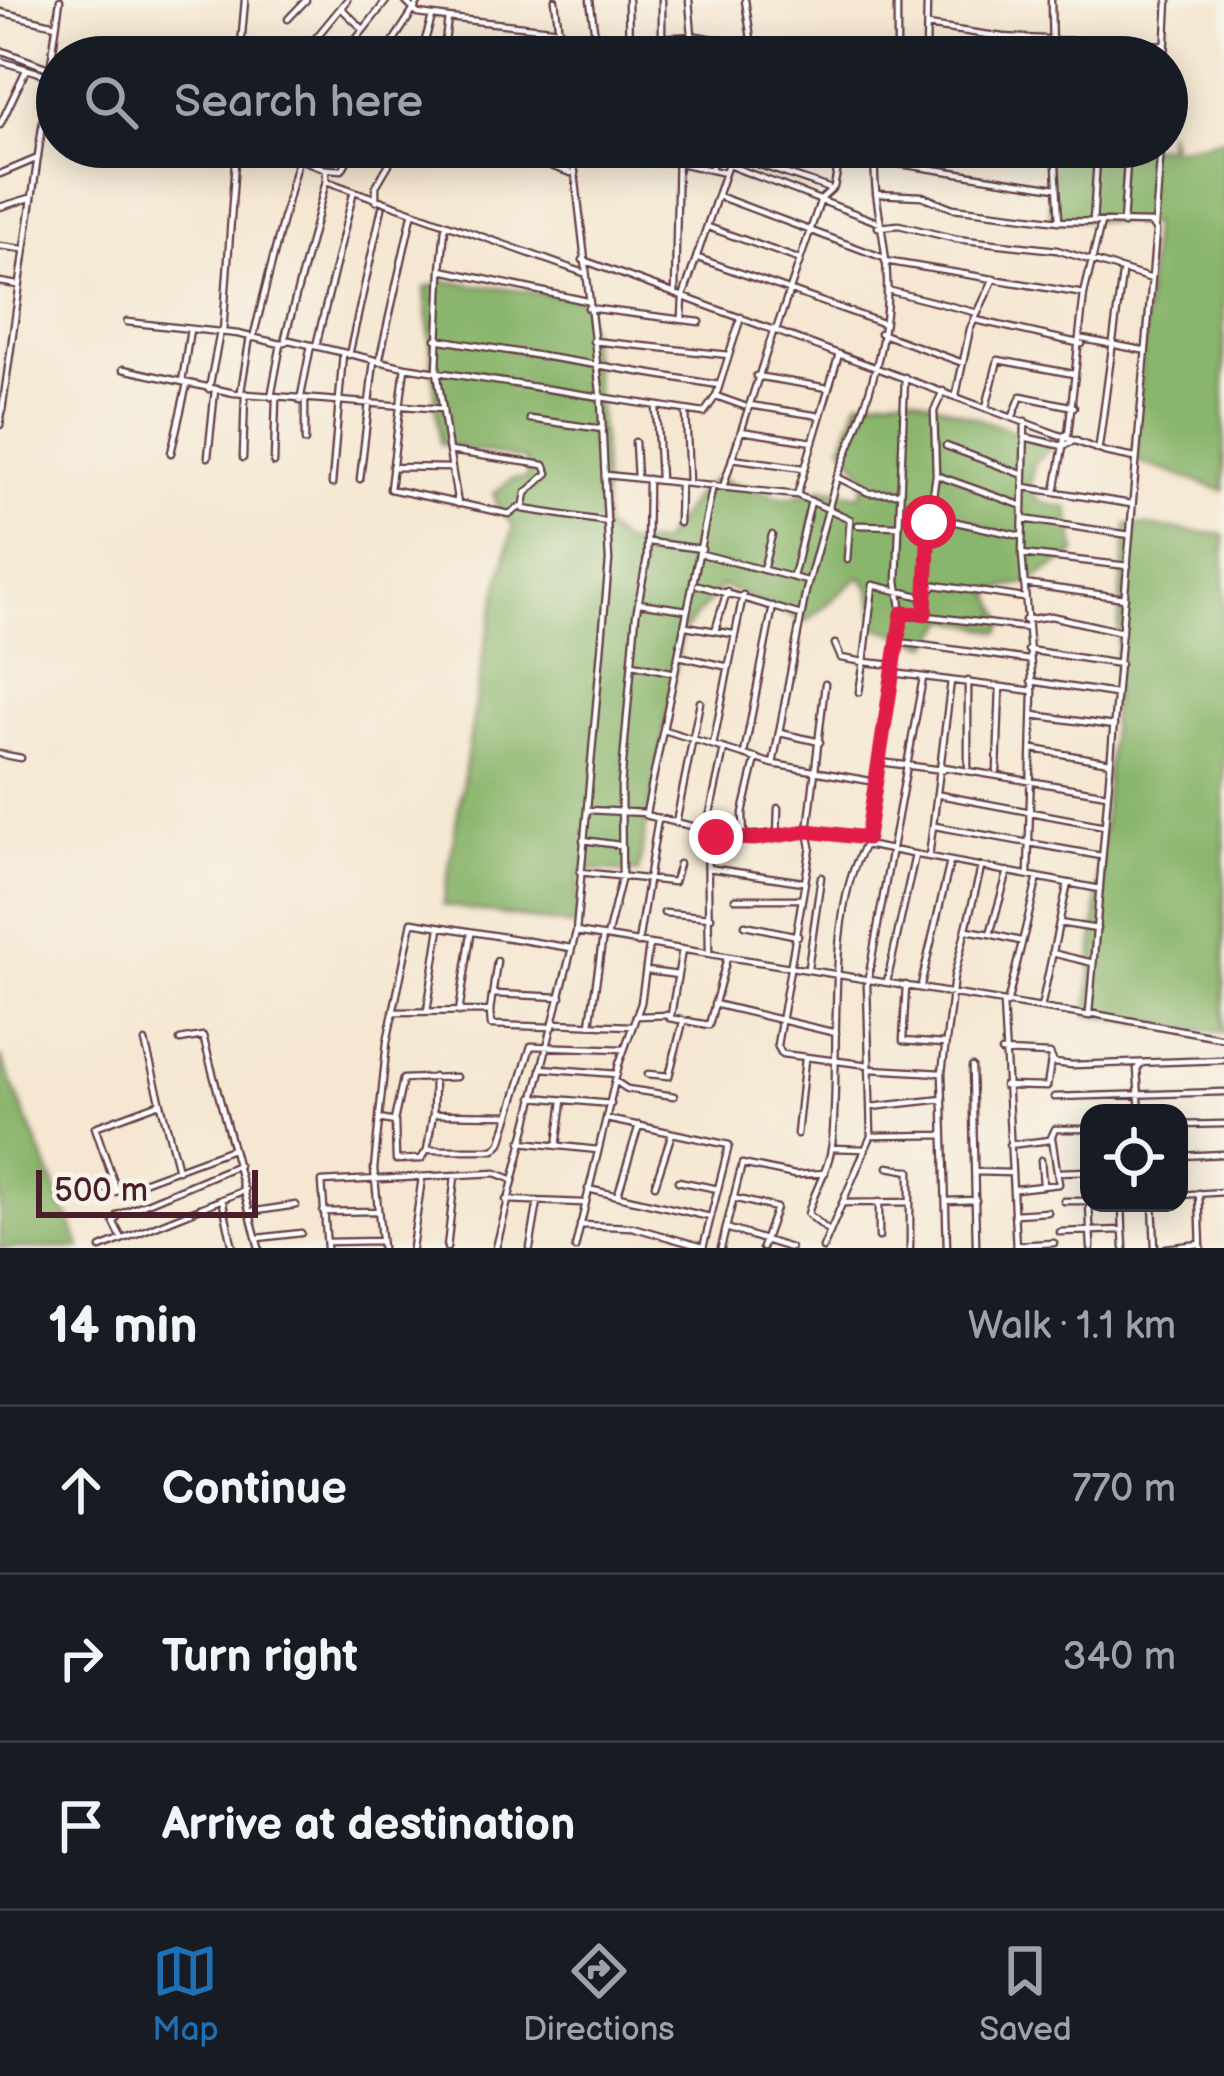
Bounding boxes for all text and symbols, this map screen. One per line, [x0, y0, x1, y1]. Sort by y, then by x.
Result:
search box [36, 36, 1188, 168]
icon: search [78, 69, 144, 135]
text: Search here [174, 75, 423, 130]
route start [902, 495, 956, 549]
route end [689, 810, 743, 864]
map controls [1080, 1104, 1188, 1212]
button: locate [1080, 1104, 1188, 1212]
scale bar [36, 1164, 258, 1217]
text: 500 m [54, 1171, 148, 1211]
text: 14 min [48, 1296, 198, 1357]
text: Walk · 1.1 km [968, 1303, 1176, 1350]
icon: ahead [48, 1457, 114, 1523]
text: Continue [162, 1462, 347, 1517]
text: 770 m [1072, 1466, 1176, 1513]
icon: right [48, 1625, 114, 1691]
text: Turn right [162, 1630, 358, 1685]
text: 340 m [1063, 1634, 1176, 1681]
icon: arrive [48, 1793, 114, 1859]
text: Arrive at destination [162, 1798, 575, 1853]
tab: Map [152, 1938, 219, 2050]
tab: Directions [523, 1938, 675, 2050]
tab: Saved [979, 1938, 1072, 2050]

